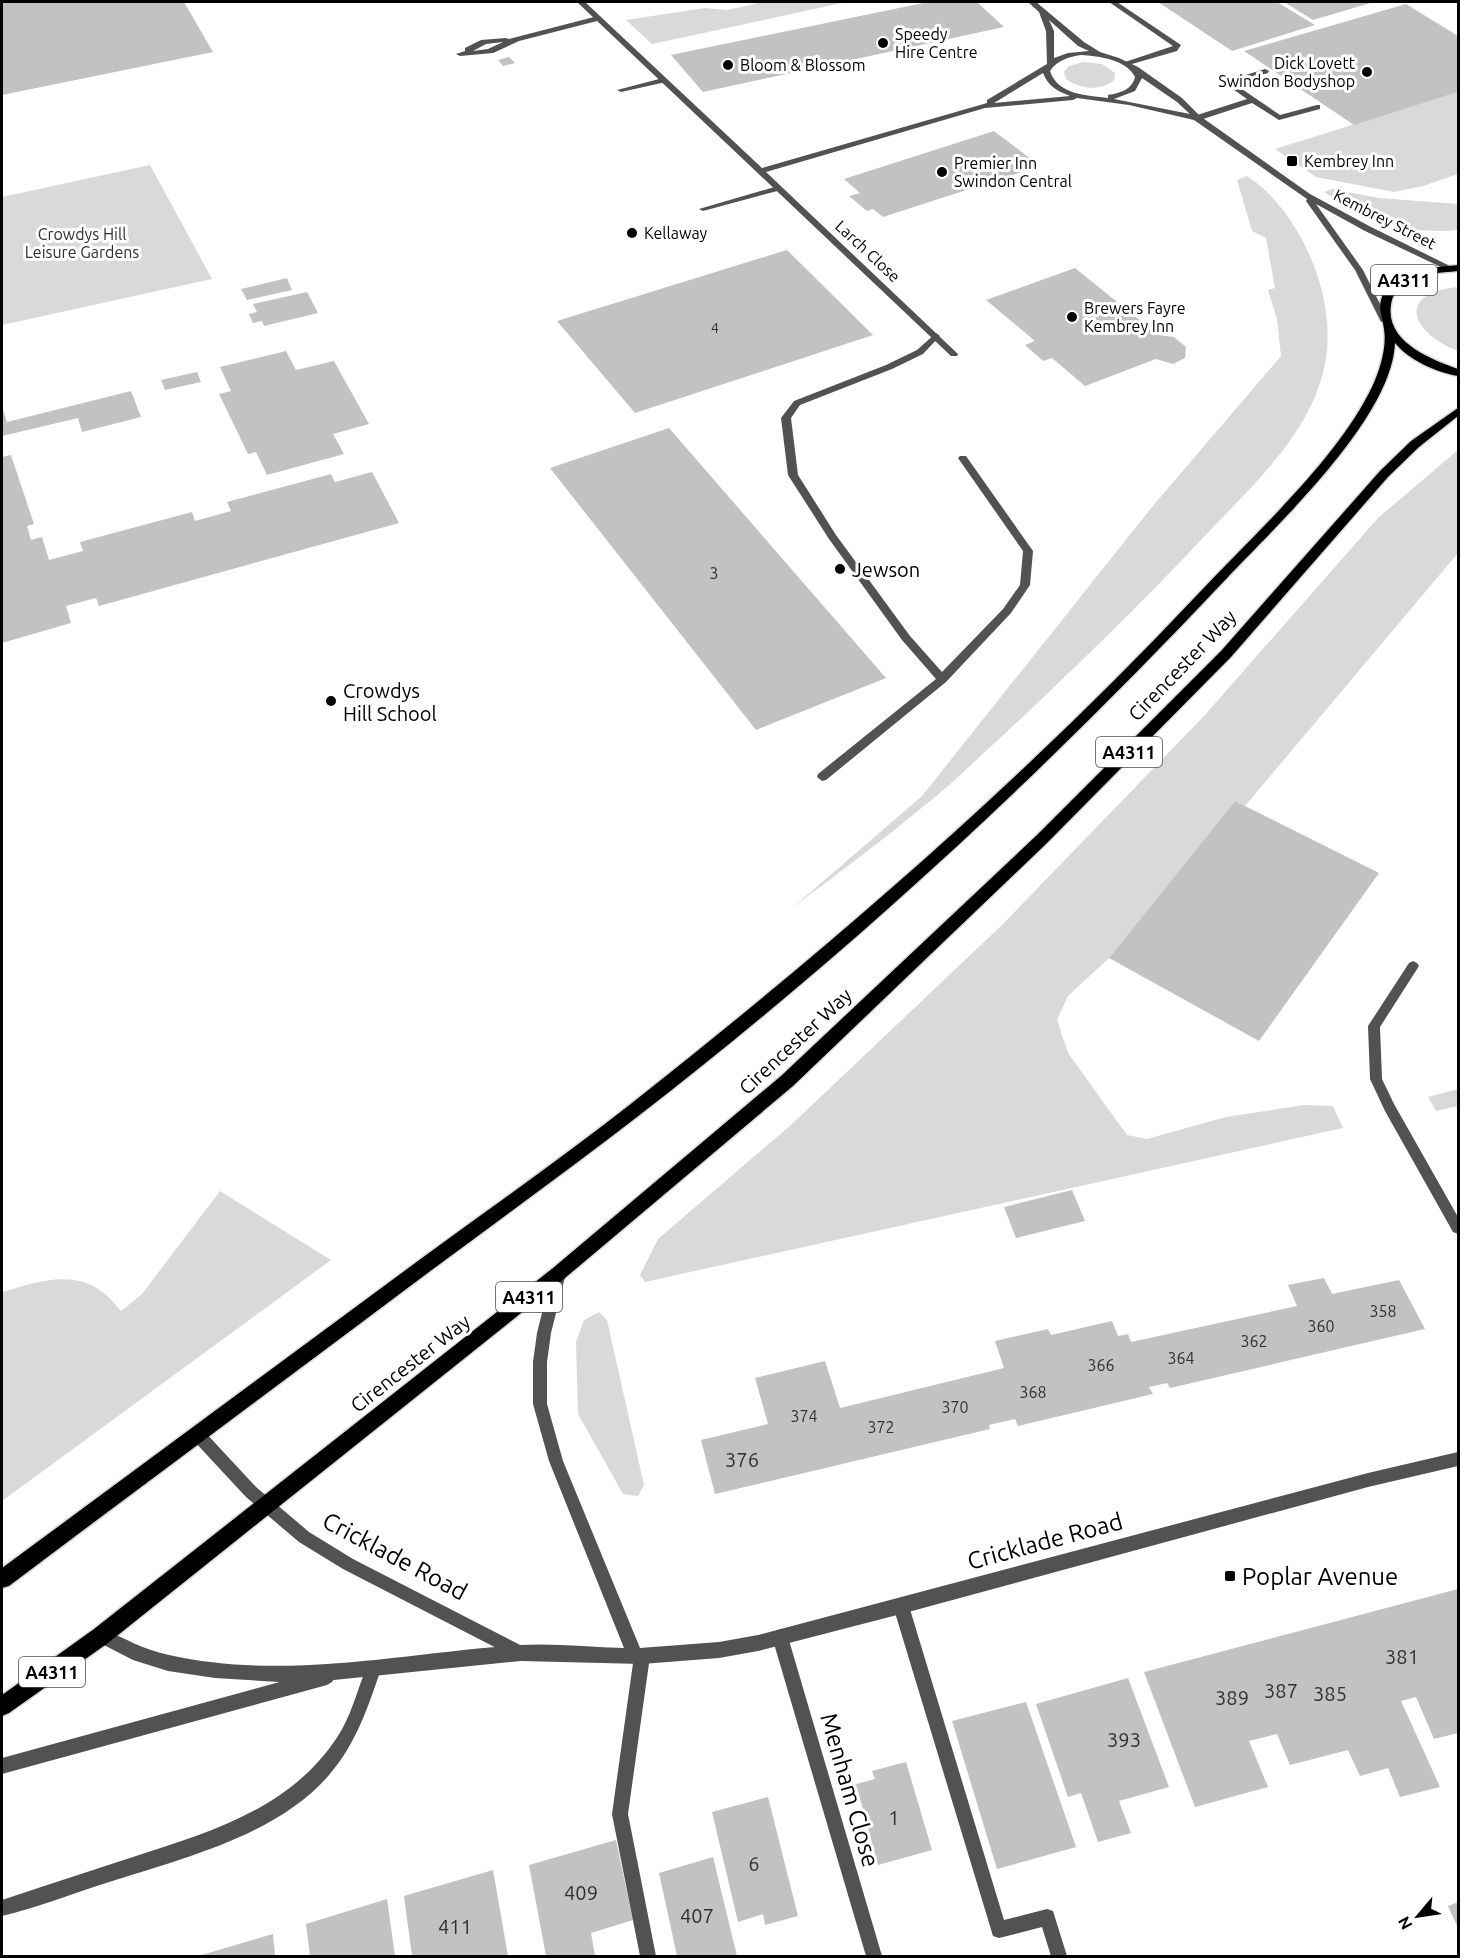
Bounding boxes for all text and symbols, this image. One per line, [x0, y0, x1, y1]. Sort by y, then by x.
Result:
place label: Speedy Hire Centre [895, 25, 978, 61]
marker: Speedy Hire Centre [876, 36, 890, 50]
place label: Dick Lovett Swindon Bodyshop [1218, 54, 1356, 90]
place label: Bloom & Blossom [740, 56, 865, 74]
marker: Bloom & Blossom [721, 58, 735, 72]
marker: Dick Lovett Swindon Bodyshop [1360, 65, 1374, 79]
place label: Kembrey Inn [1304, 152, 1394, 170]
place label: Premier Inn Swindon Central [954, 154, 1072, 190]
marker: Kembrey Inn [1285, 154, 1299, 168]
marker: Premier Inn Swindon Central [935, 165, 949, 179]
street label: Kembrey Street [1331, 185, 1440, 253]
street label: Larch Close [832, 217, 904, 285]
place label: Kellaway [644, 224, 708, 242]
park label: Crowdys Hill Leisure Gardens [25, 225, 139, 261]
marker: Kellaway [625, 226, 639, 240]
road number: A4311 [1371, 265, 1437, 295]
place label: Brewers Fayre Kembrey Inn [1084, 299, 1186, 335]
marker: Brewers Fayre Kembrey Inn [1065, 310, 1079, 324]
house number: 4 [711, 320, 719, 336]
place label: Jewson [852, 558, 920, 581]
marker: Jewson [833, 562, 847, 576]
house number: 3 [709, 564, 719, 582]
street label: Cirencester Way [1123, 605, 1241, 725]
place label: Crowdys Hill School [343, 679, 437, 725]
marker: Crowdys Hill School [324, 694, 338, 708]
road number: A4311 [1096, 737, 1162, 767]
street label: Cirencester Way [734, 983, 856, 1099]
road number: A4311 [496, 1282, 562, 1312]
house number: 358 [1369, 1302, 1397, 1320]
street label: Cirencester Way [346, 1309, 475, 1417]
house number: 360 [1307, 1317, 1335, 1335]
house number: 362 [1240, 1332, 1268, 1350]
house number: 364 [1167, 1349, 1195, 1367]
house number: 366 [1087, 1356, 1115, 1374]
house number: 368 [1019, 1383, 1047, 1401]
house number: 370 [941, 1398, 969, 1416]
house number: 374 [790, 1407, 818, 1425]
house number: 372 [867, 1418, 895, 1436]
house number: 376 [725, 1448, 759, 1471]
street label: Cricklade Road [318, 1507, 472, 1605]
street label: Cricklade Road [964, 1507, 1126, 1575]
place label: Poplar Avenue [1242, 1563, 1398, 1590]
marker: Poplar Avenue [1223, 1569, 1237, 1583]
house number: 381 [1385, 1645, 1419, 1668]
road number: A4311 [19, 1657, 85, 1687]
house number: 387 [1264, 1679, 1298, 1702]
house number: 385 [1313, 1682, 1347, 1705]
house number: 389 [1215, 1686, 1249, 1709]
street label: Menham Close [815, 1710, 885, 1870]
house number: 393 [1107, 1728, 1141, 1751]
house number: 1 [888, 1806, 900, 1829]
house number: 6 [748, 1852, 760, 1875]
house number: 409 [564, 1881, 598, 1904]
north arrow [1388, 1886, 1448, 1946]
house number: 407 [680, 1904, 714, 1927]
text: N [1394, 1914, 1416, 1933]
house number: 411 [438, 1915, 472, 1938]

